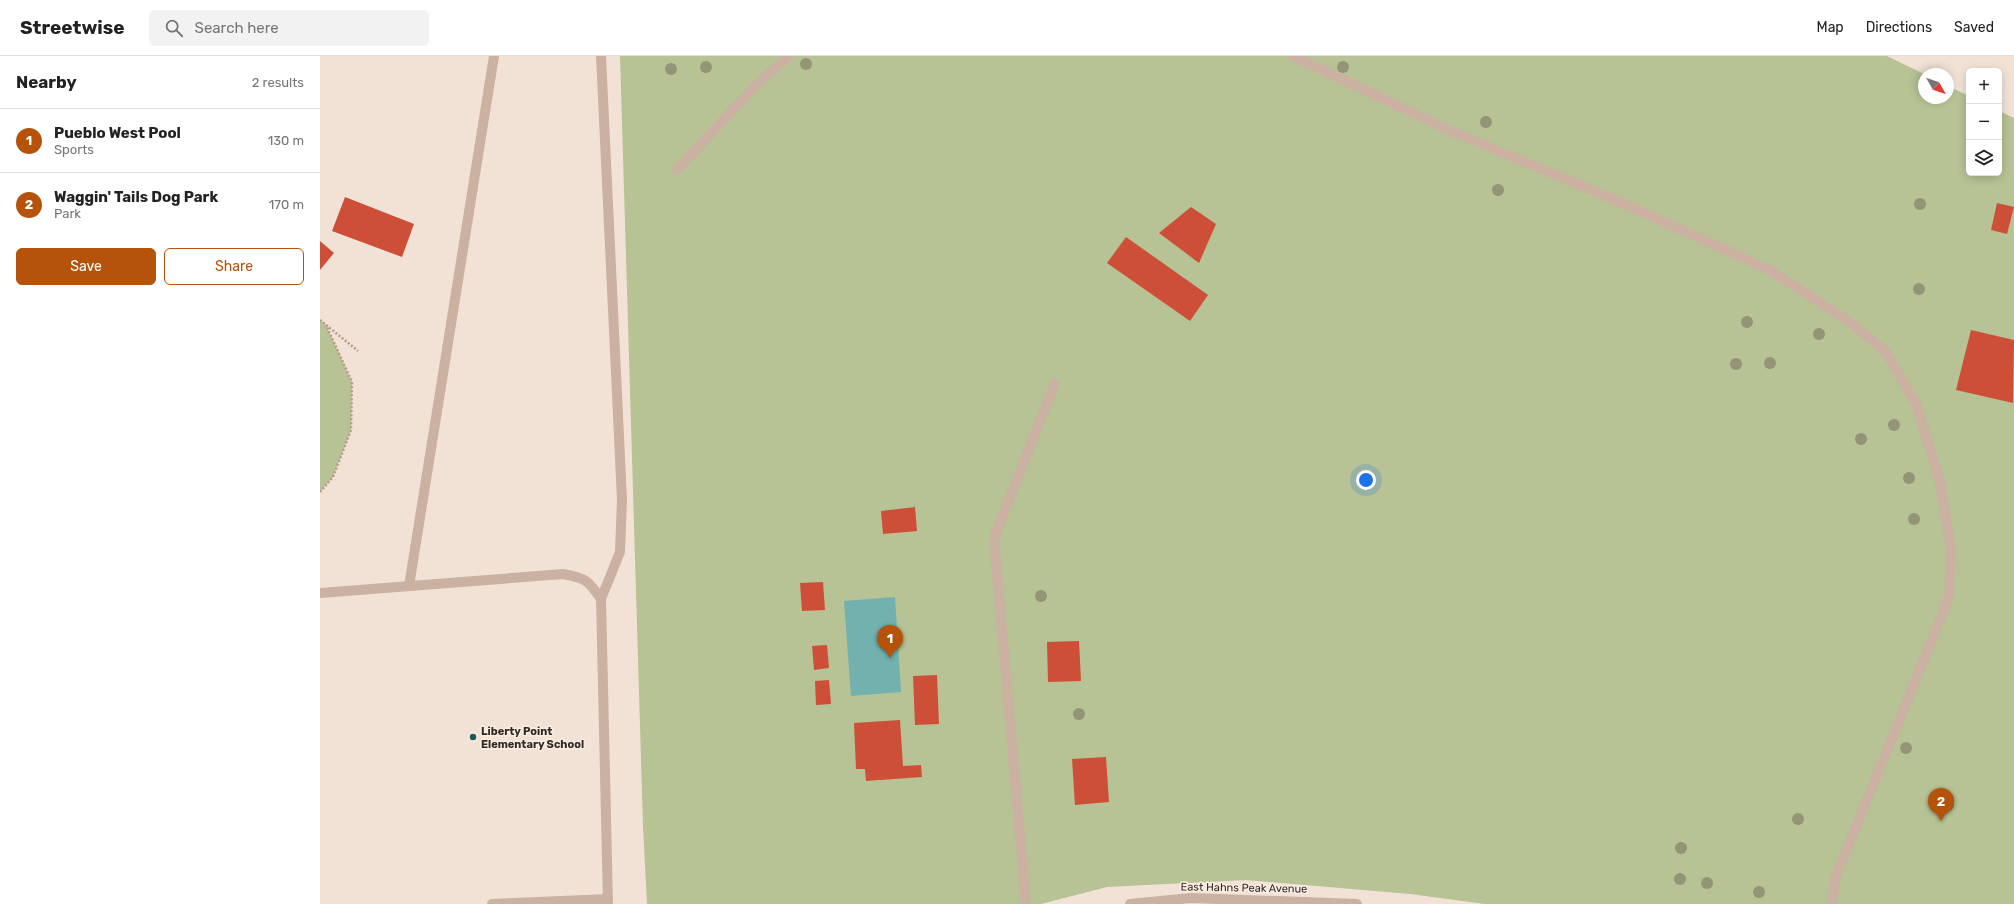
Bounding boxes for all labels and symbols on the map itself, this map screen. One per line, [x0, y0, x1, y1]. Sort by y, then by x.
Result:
north arrow [1918, 68, 1954, 104]
your location [1356, 470, 1376, 490]
pin: 1 [877, 625, 903, 658]
place label: Liberty Point Elementary School [481, 725, 584, 751]
marker: Liberty Point Elementary School [468, 732, 478, 742]
pin: 2 [1928, 788, 1954, 821]
street label: East Hahns Peak Avenue [1181, 880, 1307, 896]

